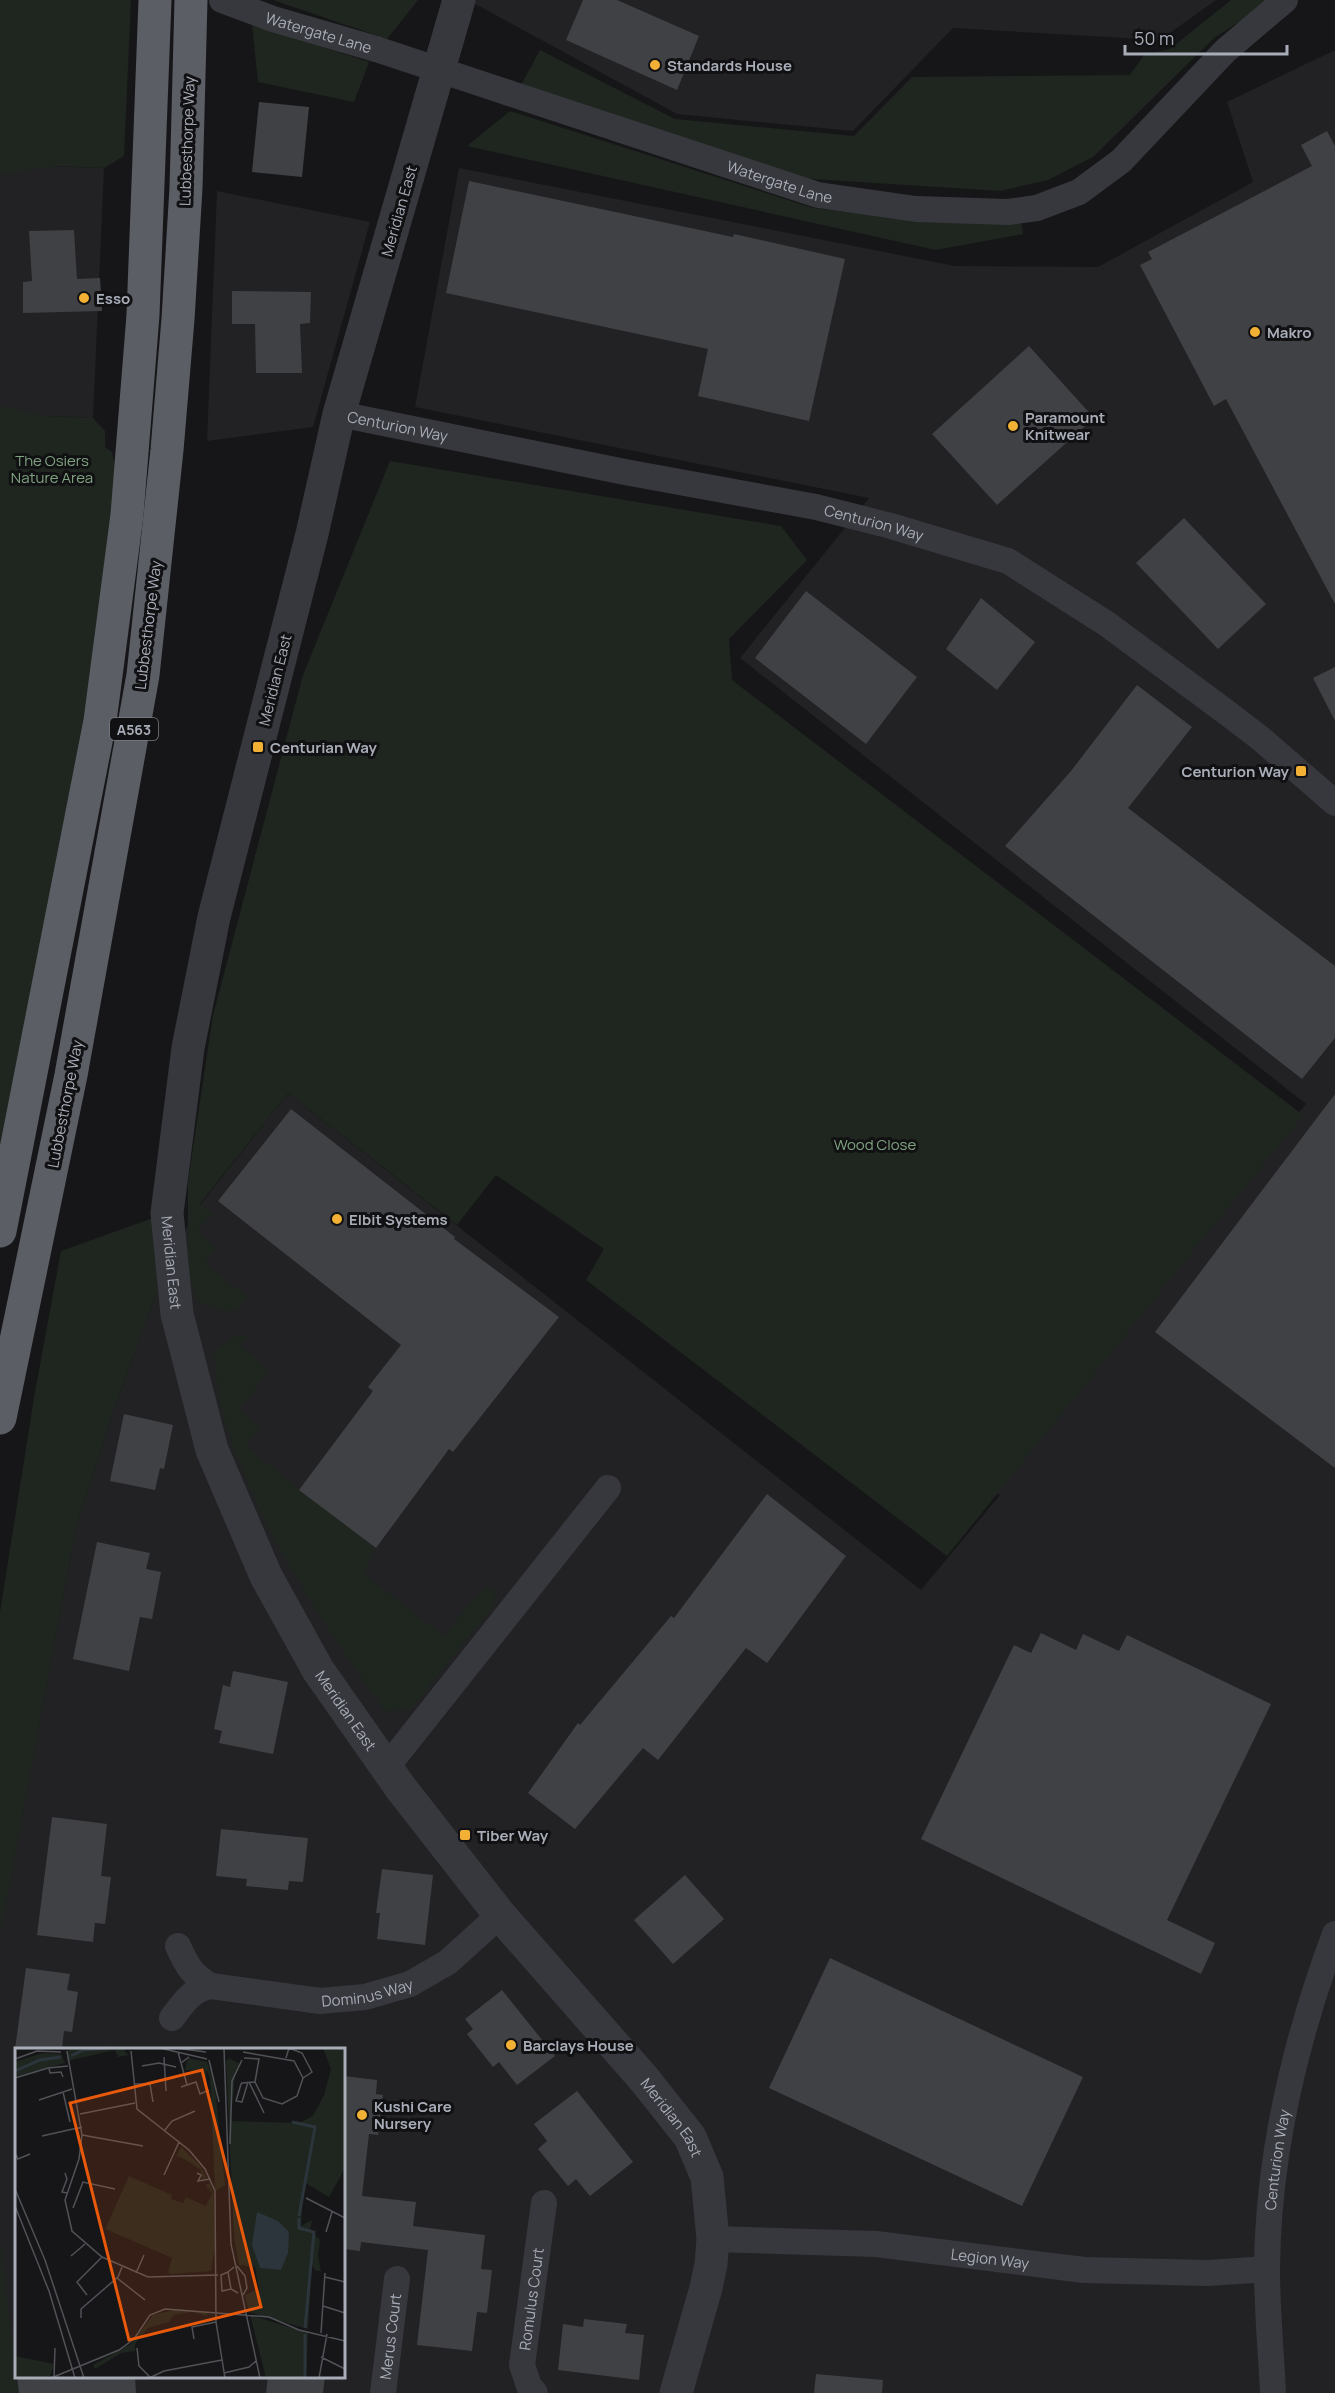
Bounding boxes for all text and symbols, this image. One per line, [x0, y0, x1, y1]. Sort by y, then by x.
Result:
street label: Watergate Lane [263, 7, 374, 58]
scale bar [1125, 18, 1287, 56]
text: 50 m [1134, 26, 1174, 50]
place label: Standards House [667, 55, 792, 76]
marker: Standards House [648, 58, 662, 72]
street label: Lubbesthorpe Way [174, 76, 200, 206]
street label: Watergate Lane [724, 155, 834, 207]
street label: Meridian East [376, 163, 422, 259]
place label: Esso [96, 288, 130, 309]
marker: Esso [77, 291, 91, 305]
place label: Makro [1267, 322, 1312, 343]
marker: Makro [1248, 325, 1262, 339]
street label: Centurion Way [346, 405, 450, 446]
place label: Paramount Knitwear [1025, 407, 1105, 445]
marker: Paramount Knitwear [1006, 419, 1020, 433]
park label: The Osiers Nature Area [11, 450, 93, 488]
street label: Centurion Way [822, 499, 926, 546]
street label: Lubbesthorpe Way [130, 559, 166, 691]
street label: Meridian East [253, 632, 297, 728]
road number: A563 [110, 718, 158, 740]
place label: Centurian Way [270, 737, 378, 758]
marker: Centurian Way [251, 740, 265, 754]
place label: Centurion Way [1181, 761, 1290, 782]
marker: Centurion Way [1294, 764, 1308, 778]
street label: Lubbesthorpe Way [42, 1038, 88, 1170]
park label: Wood Close [834, 1134, 916, 1155]
place label: Elbit Systems [349, 1209, 448, 1230]
marker: Elbit Systems [330, 1212, 344, 1226]
street label: Meridian East [157, 1215, 187, 1310]
street label: Meridian East [311, 1666, 382, 1755]
place label: Tiber Way [477, 1825, 549, 1846]
marker: Tiber Way [458, 1828, 472, 1842]
street label: Dominus Way [321, 1973, 415, 2011]
place label: Barclays House [523, 2035, 634, 2056]
marker: Barclays House [504, 2038, 518, 2052]
inset map [15, 2048, 345, 2378]
street label: Meridian East [636, 2073, 708, 2160]
place label: Kushi Care Nursery [374, 2096, 452, 2134]
street label: Centurion Way [1259, 2107, 1295, 2211]
marker: Kushi Care Nursery [355, 2108, 369, 2122]
street label: Legion Way [950, 2243, 1031, 2274]
street label: Romulus Court [514, 2246, 548, 2352]
street label: Merus Court [374, 2292, 406, 2381]

